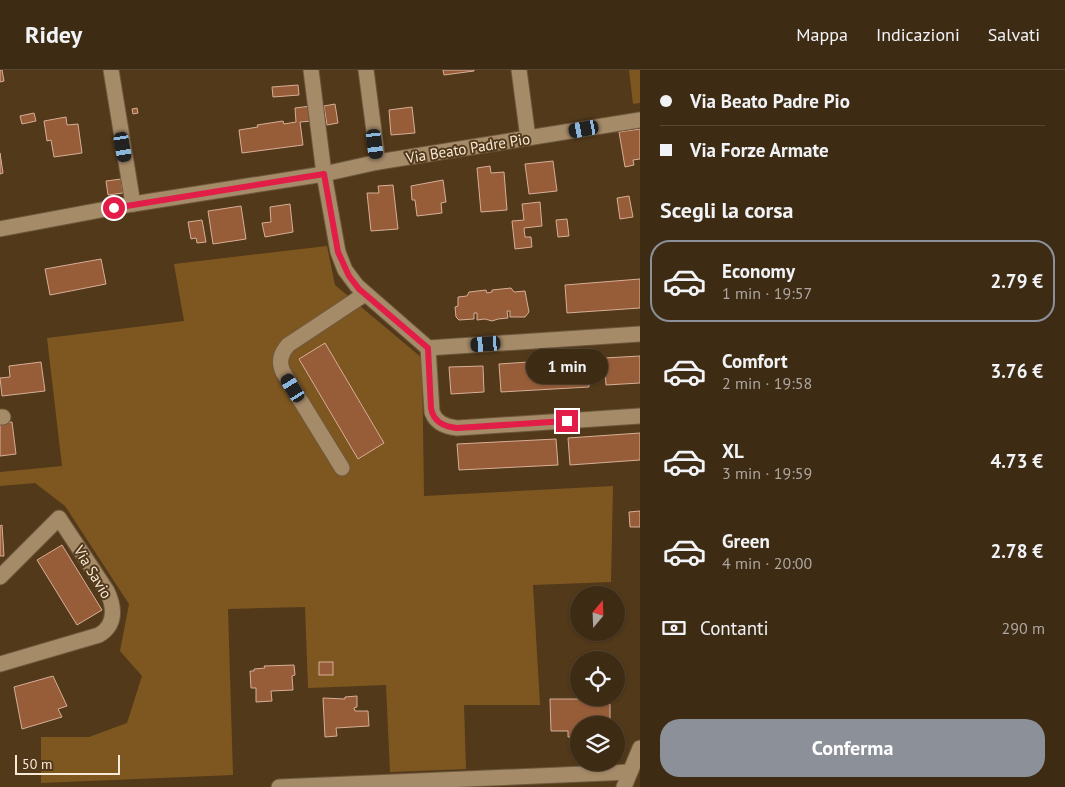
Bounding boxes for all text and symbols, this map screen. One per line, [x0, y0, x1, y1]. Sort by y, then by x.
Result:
text: Ridey [25, 19, 82, 50]
text: Mappa [796, 23, 848, 46]
text: Indicazioni [876, 23, 960, 46]
text: Salvati [988, 23, 1040, 46]
text: Via Beato Padre Pio [690, 89, 850, 113]
car [567, 119, 600, 139]
car [365, 128, 384, 160]
street label: Via Beato Padre Pio [404, 129, 531, 167]
car [113, 131, 132, 163]
text: Via Forze Armate [690, 138, 829, 162]
text: Scegli la corsa [660, 196, 793, 224]
route start [103, 197, 125, 219]
icon: car [662, 259, 707, 304]
text: Economy [722, 259, 795, 283]
text: 2.79 € [990, 269, 1043, 293]
text: 1 min · 19:57 [722, 283, 812, 303]
car [470, 335, 501, 353]
callout: 1 min [526, 348, 608, 384]
icon: car [662, 349, 707, 394]
text: Comfort [722, 349, 788, 373]
text: 1 min [547, 356, 587, 376]
text: 3.76 € [990, 359, 1043, 383]
car [278, 371, 307, 405]
text: 2 min · 19:58 [722, 373, 812, 393]
route end [556, 410, 578, 432]
icon: car [662, 439, 707, 484]
text: XL [722, 439, 744, 463]
text: 4.73 € [990, 449, 1043, 473]
text: 3 min · 19:59 [722, 463, 812, 483]
icon: car [662, 529, 707, 574]
text: Green [722, 529, 770, 553]
text: 2.78 € [990, 539, 1043, 563]
street label: Via Savio [69, 541, 116, 602]
text: 4 min · 20:00 [722, 553, 812, 573]
north arrow [570, 586, 625, 641]
map controls [570, 586, 625, 771]
icon: cash [660, 614, 688, 642]
text: Contanti [700, 616, 769, 640]
text: 290 m [1002, 618, 1045, 638]
button: locate [570, 651, 625, 706]
button: layers [570, 716, 625, 771]
button: Conferma [660, 719, 1045, 777]
scale bar [15, 752, 120, 775]
text: 50 m [22, 755, 52, 773]

